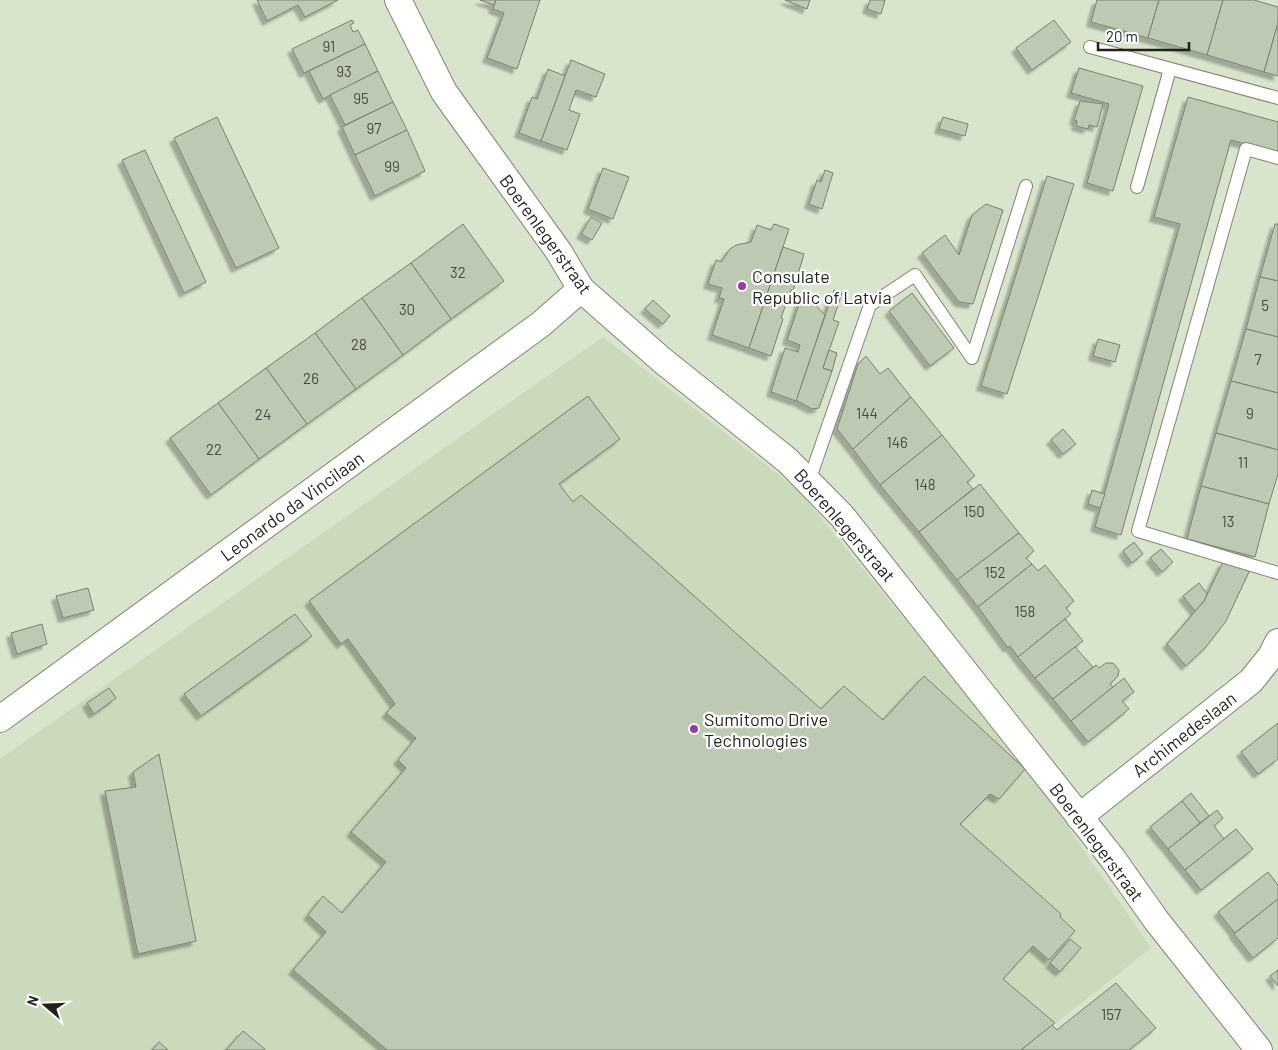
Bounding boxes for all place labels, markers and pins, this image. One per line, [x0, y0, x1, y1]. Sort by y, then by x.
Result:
place label: Consulate Republic of Latvia [752, 265, 892, 308]
marker: Consulate Republic of Latvia [736, 280, 748, 292]
place label: Sumitomo Drive Technologies [704, 708, 828, 751]
marker: Sumitomo Drive Technologies [688, 723, 700, 735]

